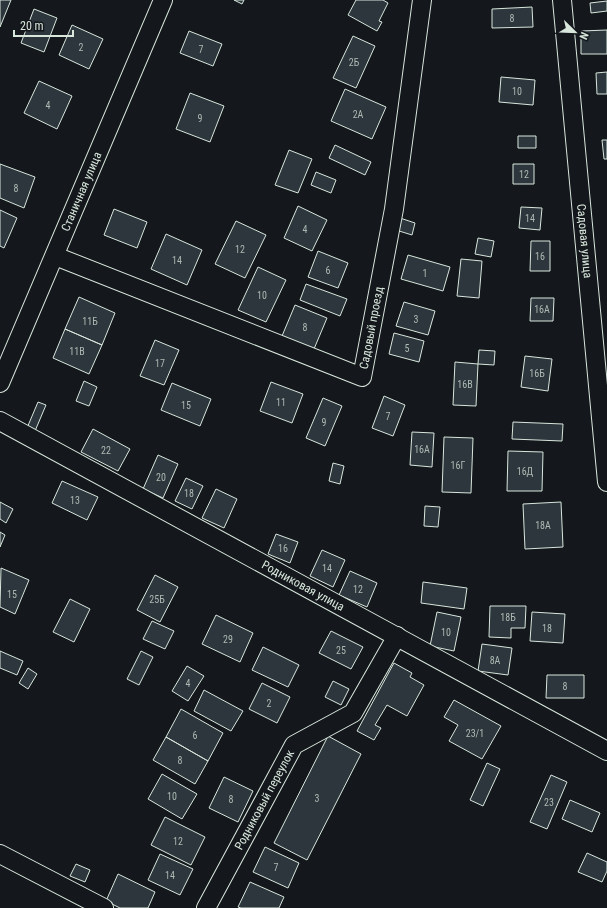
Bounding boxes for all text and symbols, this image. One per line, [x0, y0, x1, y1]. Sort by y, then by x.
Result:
scale bar [14, 12, 73, 38]
north arrow [555, 12, 595, 52]
house number: 8 [510, 13, 515, 24]
text: 20 m [20, 19, 44, 33]
text: N [576, 30, 591, 42]
house number: 2 [79, 42, 84, 53]
house number: 7 [199, 44, 204, 55]
house number: 2Б [349, 57, 360, 68]
house number: 10 [512, 86, 522, 97]
house number: 4 [46, 100, 51, 111]
house number: 2А [353, 109, 364, 120]
house number: 9 [198, 113, 203, 124]
street label: Станичная улица [58, 150, 105, 233]
house number: 12 [519, 169, 529, 180]
house number: 8 [14, 183, 19, 194]
street label: Садовая улица [574, 203, 595, 279]
house number: 14 [525, 213, 535, 224]
house number: 4 [303, 224, 308, 235]
house number: 12 [235, 244, 245, 255]
house number: 16 [535, 251, 545, 262]
house number: 14 [172, 255, 182, 266]
house number: 6 [326, 265, 331, 276]
house number: 1 [423, 268, 427, 279]
street label: Садовый проезд [357, 285, 386, 370]
house number: 10 [257, 290, 267, 301]
house number: 16А [534, 304, 550, 315]
house number: 3 [414, 314, 419, 325]
house number: 11Б [82, 316, 98, 327]
house number: 8 [303, 322, 308, 333]
house number: 5 [405, 343, 410, 354]
house number: 11В [69, 346, 85, 357]
house number: 17 [155, 358, 165, 369]
house number: 16Б [529, 368, 545, 379]
house number: 16В [457, 379, 473, 390]
house number: 11 [276, 397, 286, 408]
house number: 15 [181, 400, 191, 411]
house number: 7 [386, 411, 391, 422]
house number: 9 [322, 417, 327, 428]
house number: 16А [414, 444, 430, 455]
house number: 22 [101, 445, 111, 456]
house number: 16Г [451, 460, 465, 471]
house number: 16Д [517, 466, 534, 477]
house number: 20 [156, 472, 166, 483]
house number: 18 [184, 488, 194, 499]
house number: 13 [70, 495, 80, 506]
house number: 18А [535, 520, 551, 531]
house number: 16 [278, 543, 288, 554]
street label: Родниковая улица [259, 558, 347, 614]
house number: 14 [322, 563, 332, 574]
house number: 12 [353, 584, 363, 595]
house number: 15 [7, 589, 17, 600]
house number: 25Б [149, 594, 165, 605]
house number: 18Б [500, 612, 516, 623]
house number: 18 [542, 623, 552, 634]
house number: 10 [441, 627, 451, 638]
house number: 29 [223, 634, 233, 645]
house number: 25 [336, 645, 346, 656]
house number: 8А [490, 655, 501, 666]
house number: 4 [186, 678, 191, 689]
house number: 8 [563, 681, 568, 692]
house number: 2 [267, 698, 272, 709]
house number: 23/1 [466, 728, 484, 739]
house number: 6 [193, 730, 198, 741]
street label: Родниковый переулок [232, 747, 297, 852]
house number: 8 [178, 755, 183, 766]
house number: 10 [167, 791, 177, 802]
house number: 3 [315, 793, 320, 804]
house number: 8 [229, 794, 234, 805]
house number: 23 [544, 797, 554, 808]
house number: 12 [173, 836, 183, 847]
house number: 7 [274, 862, 279, 873]
house number: 14 [165, 870, 175, 881]

